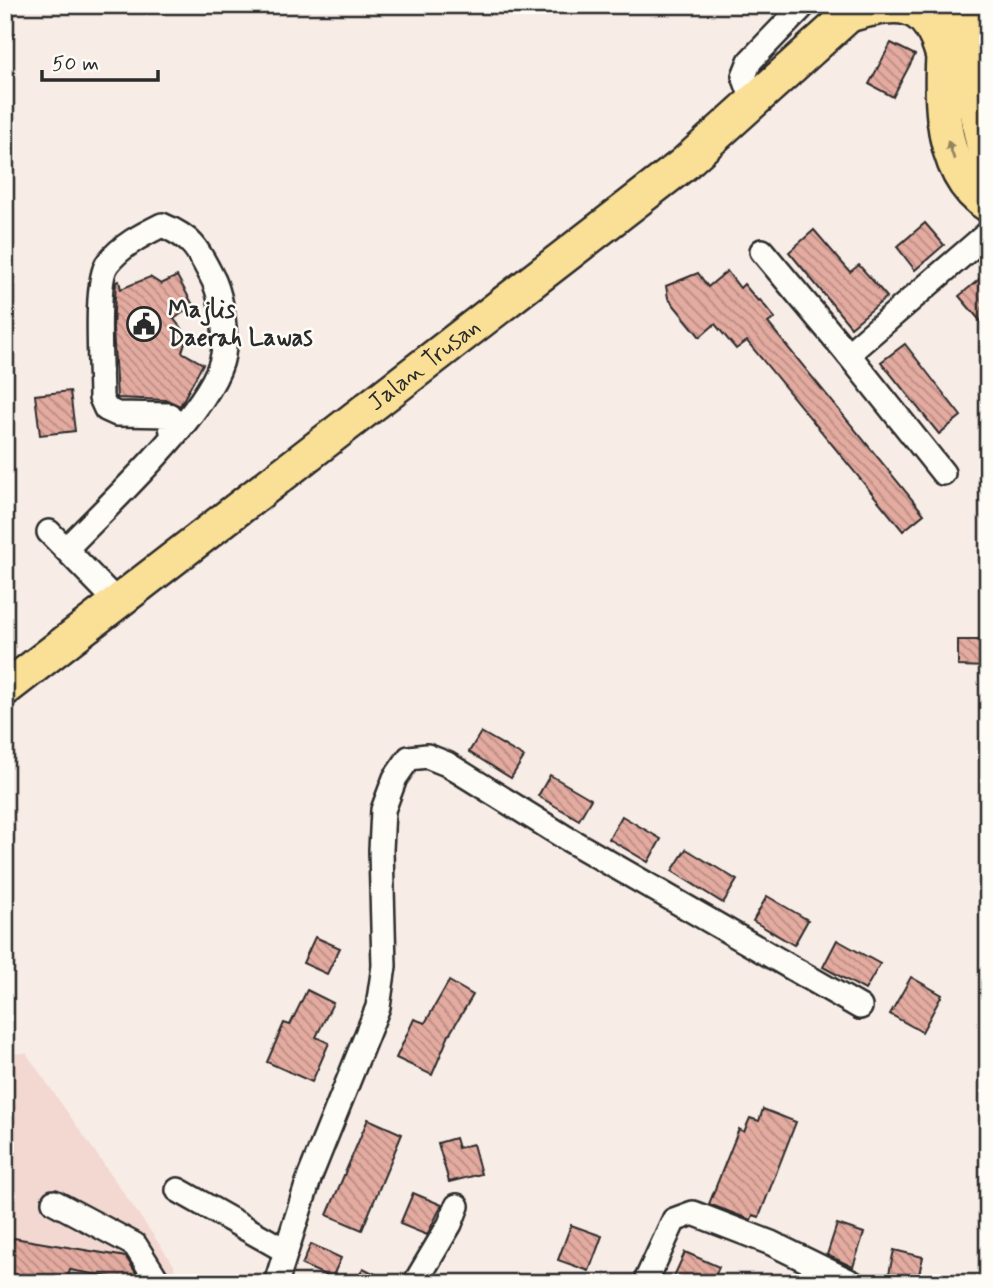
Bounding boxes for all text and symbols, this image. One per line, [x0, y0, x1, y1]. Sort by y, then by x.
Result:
scale bar [42, 38, 158, 82]
text: 50 m [52, 50, 99, 78]
one-way arrow [945, 140, 956, 161]
place label: Majlis Daerah Lawas [168, 295, 313, 354]
public building icon: Majlis Daerah Lawas [125, 305, 163, 343]
street label: Jalan Trusan [362, 312, 487, 418]

